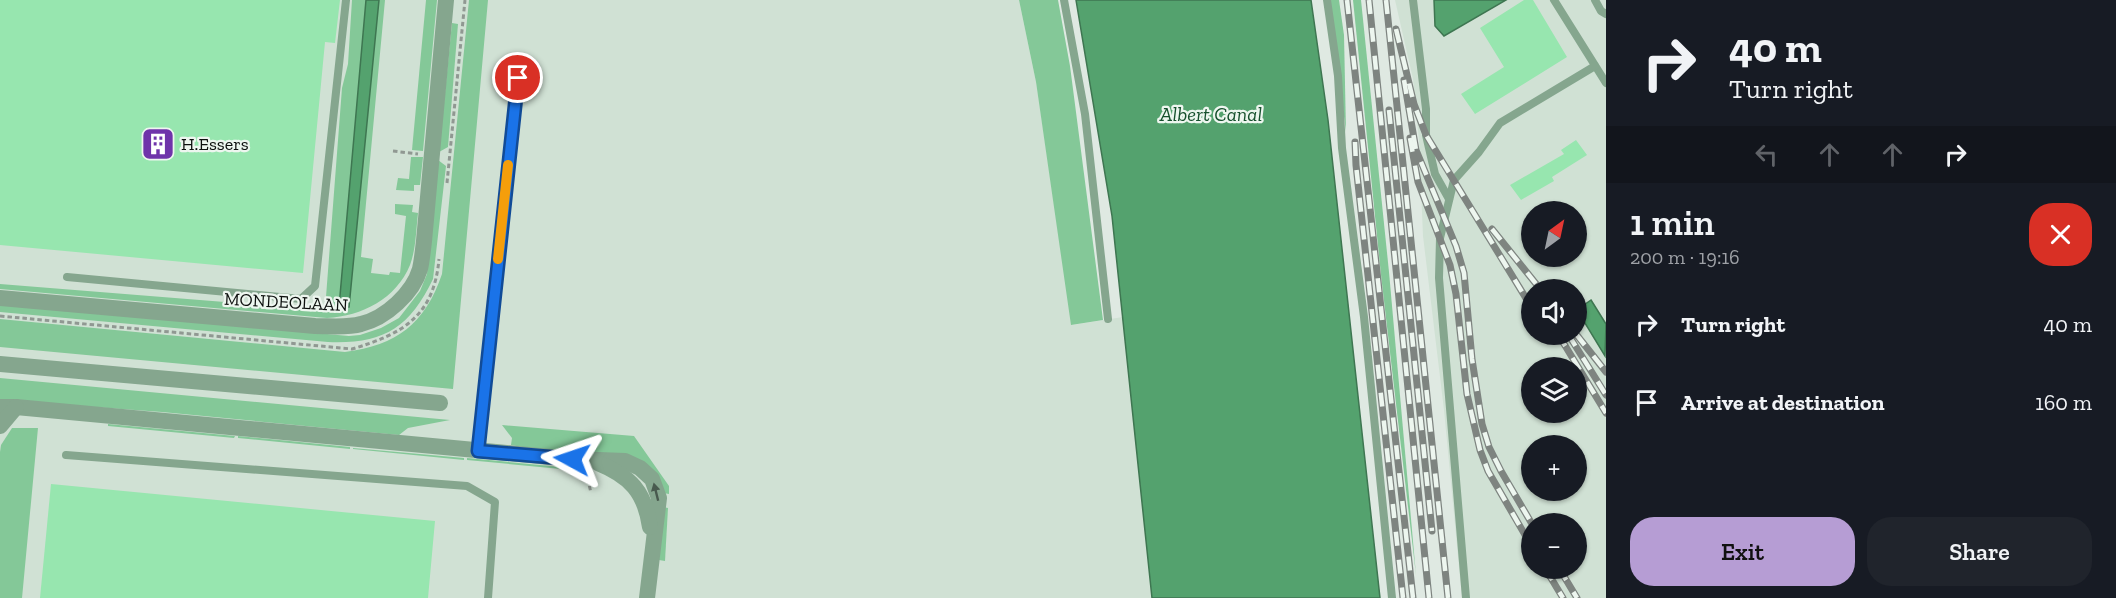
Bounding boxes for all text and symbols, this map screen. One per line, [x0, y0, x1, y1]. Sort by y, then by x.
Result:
text: 40 m [1729, 22, 1822, 73]
icon: right [1630, 24, 1708, 102]
pin [492, 52, 543, 103]
icon: arrive [501, 61, 534, 94]
text: Turn right [1729, 73, 1853, 105]
water label: Albert Canal [1159, 102, 1262, 126]
building icon: H.Essers [140, 126, 176, 162]
place label: H.Essers [181, 133, 249, 155]
icon: left [1750, 138, 1783, 171]
icon: ahead [1813, 138, 1846, 171]
icon: ahead [1876, 138, 1909, 171]
icon: right [1939, 138, 1972, 171]
north arrow [1521, 201, 1587, 267]
map controls [1521, 201, 1587, 579]
text: 1 min [1630, 201, 1715, 244]
button: close [2029, 203, 2092, 266]
text: 200 m · 19:16 [1630, 245, 1740, 269]
button: sound [1521, 279, 1587, 345]
street label: MONDEOLAAN [223, 288, 349, 316]
icon: right [1630, 308, 1663, 341]
text: Turn right [1681, 311, 1785, 338]
text: 40 m [2043, 311, 2092, 338]
button: layers [1521, 357, 1587, 423]
icon: arrive [1630, 386, 1663, 419]
text: Arrive at destination [1681, 389, 1884, 416]
text: 160 m [2035, 389, 2092, 416]
position arrow [540, 427, 604, 491]
button: + [1521, 435, 1587, 501]
one-way arrow [650, 483, 660, 501]
button: − [1521, 513, 1587, 579]
button: Exit [1630, 517, 1855, 586]
button: Share [1867, 517, 2092, 586]

